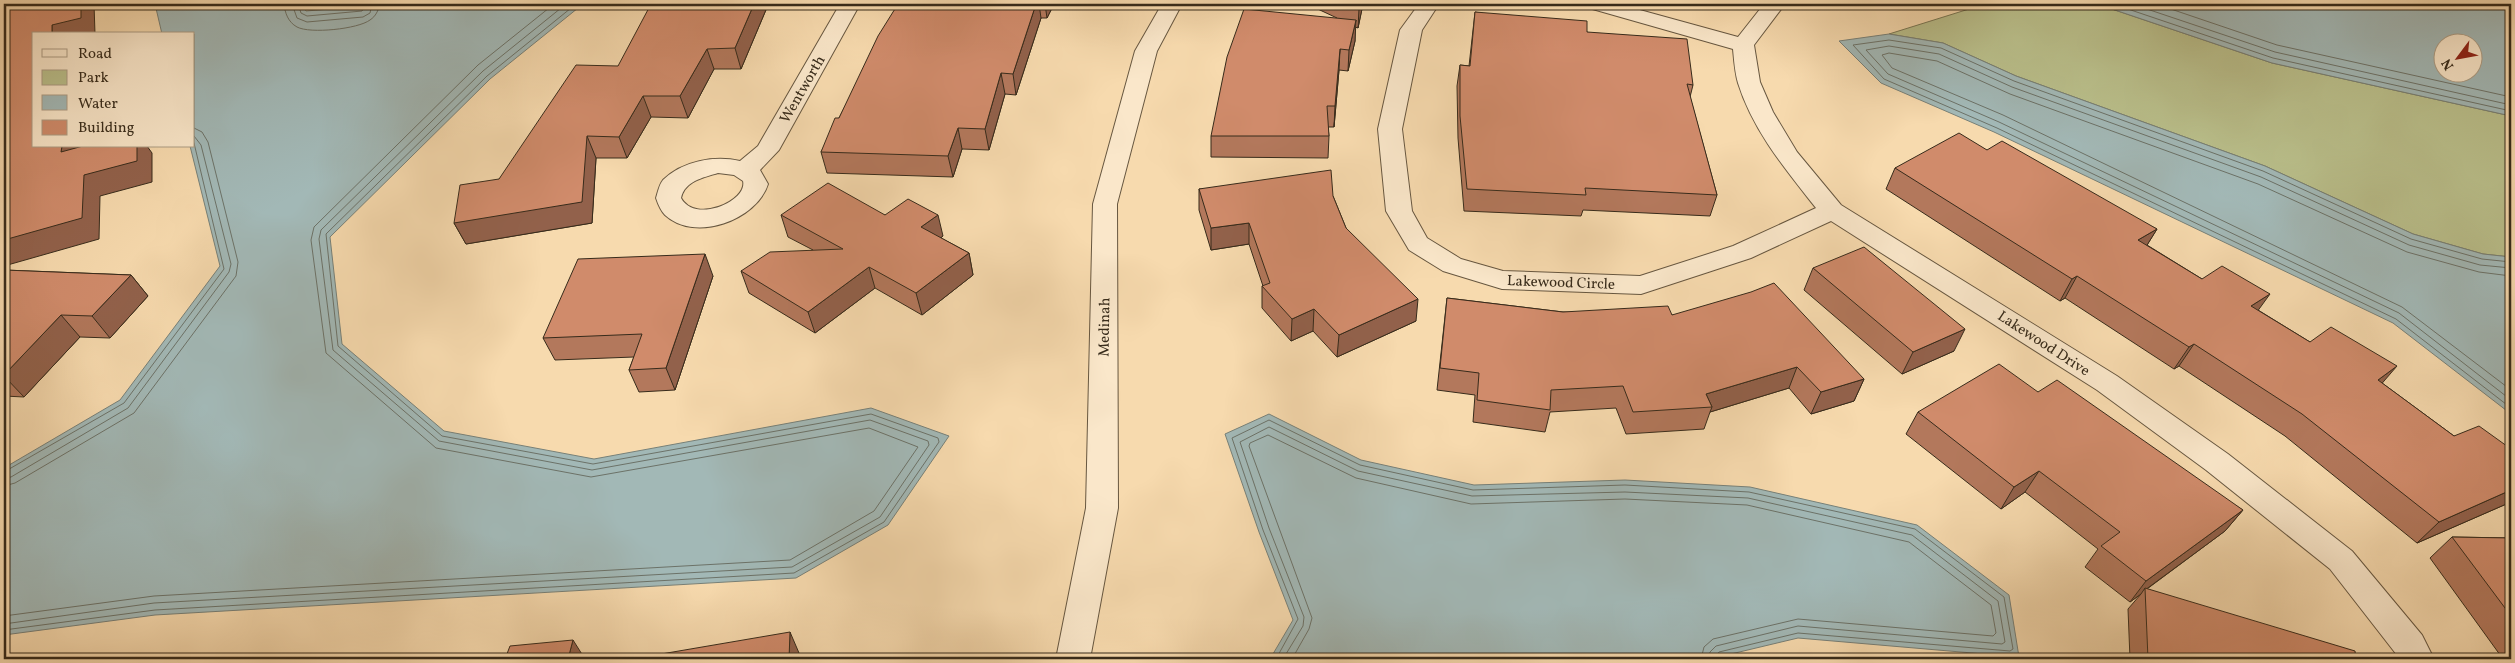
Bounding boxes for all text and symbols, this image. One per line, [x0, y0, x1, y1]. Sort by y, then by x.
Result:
legend [32, 32, 195, 148]
north arrow [2432, 32, 2482, 82]
text: Road [78, 44, 112, 65]
street label: Wentworth [775, 52, 831, 128]
text: N [2437, 55, 2459, 73]
text: Park [78, 68, 109, 89]
text: Water [78, 94, 118, 115]
text: Building [78, 118, 135, 139]
street label: Lakewood Circle [1507, 271, 1615, 296]
street label: Medinah [1094, 297, 1117, 357]
street label: Lakewood Drive [1993, 307, 2093, 382]

